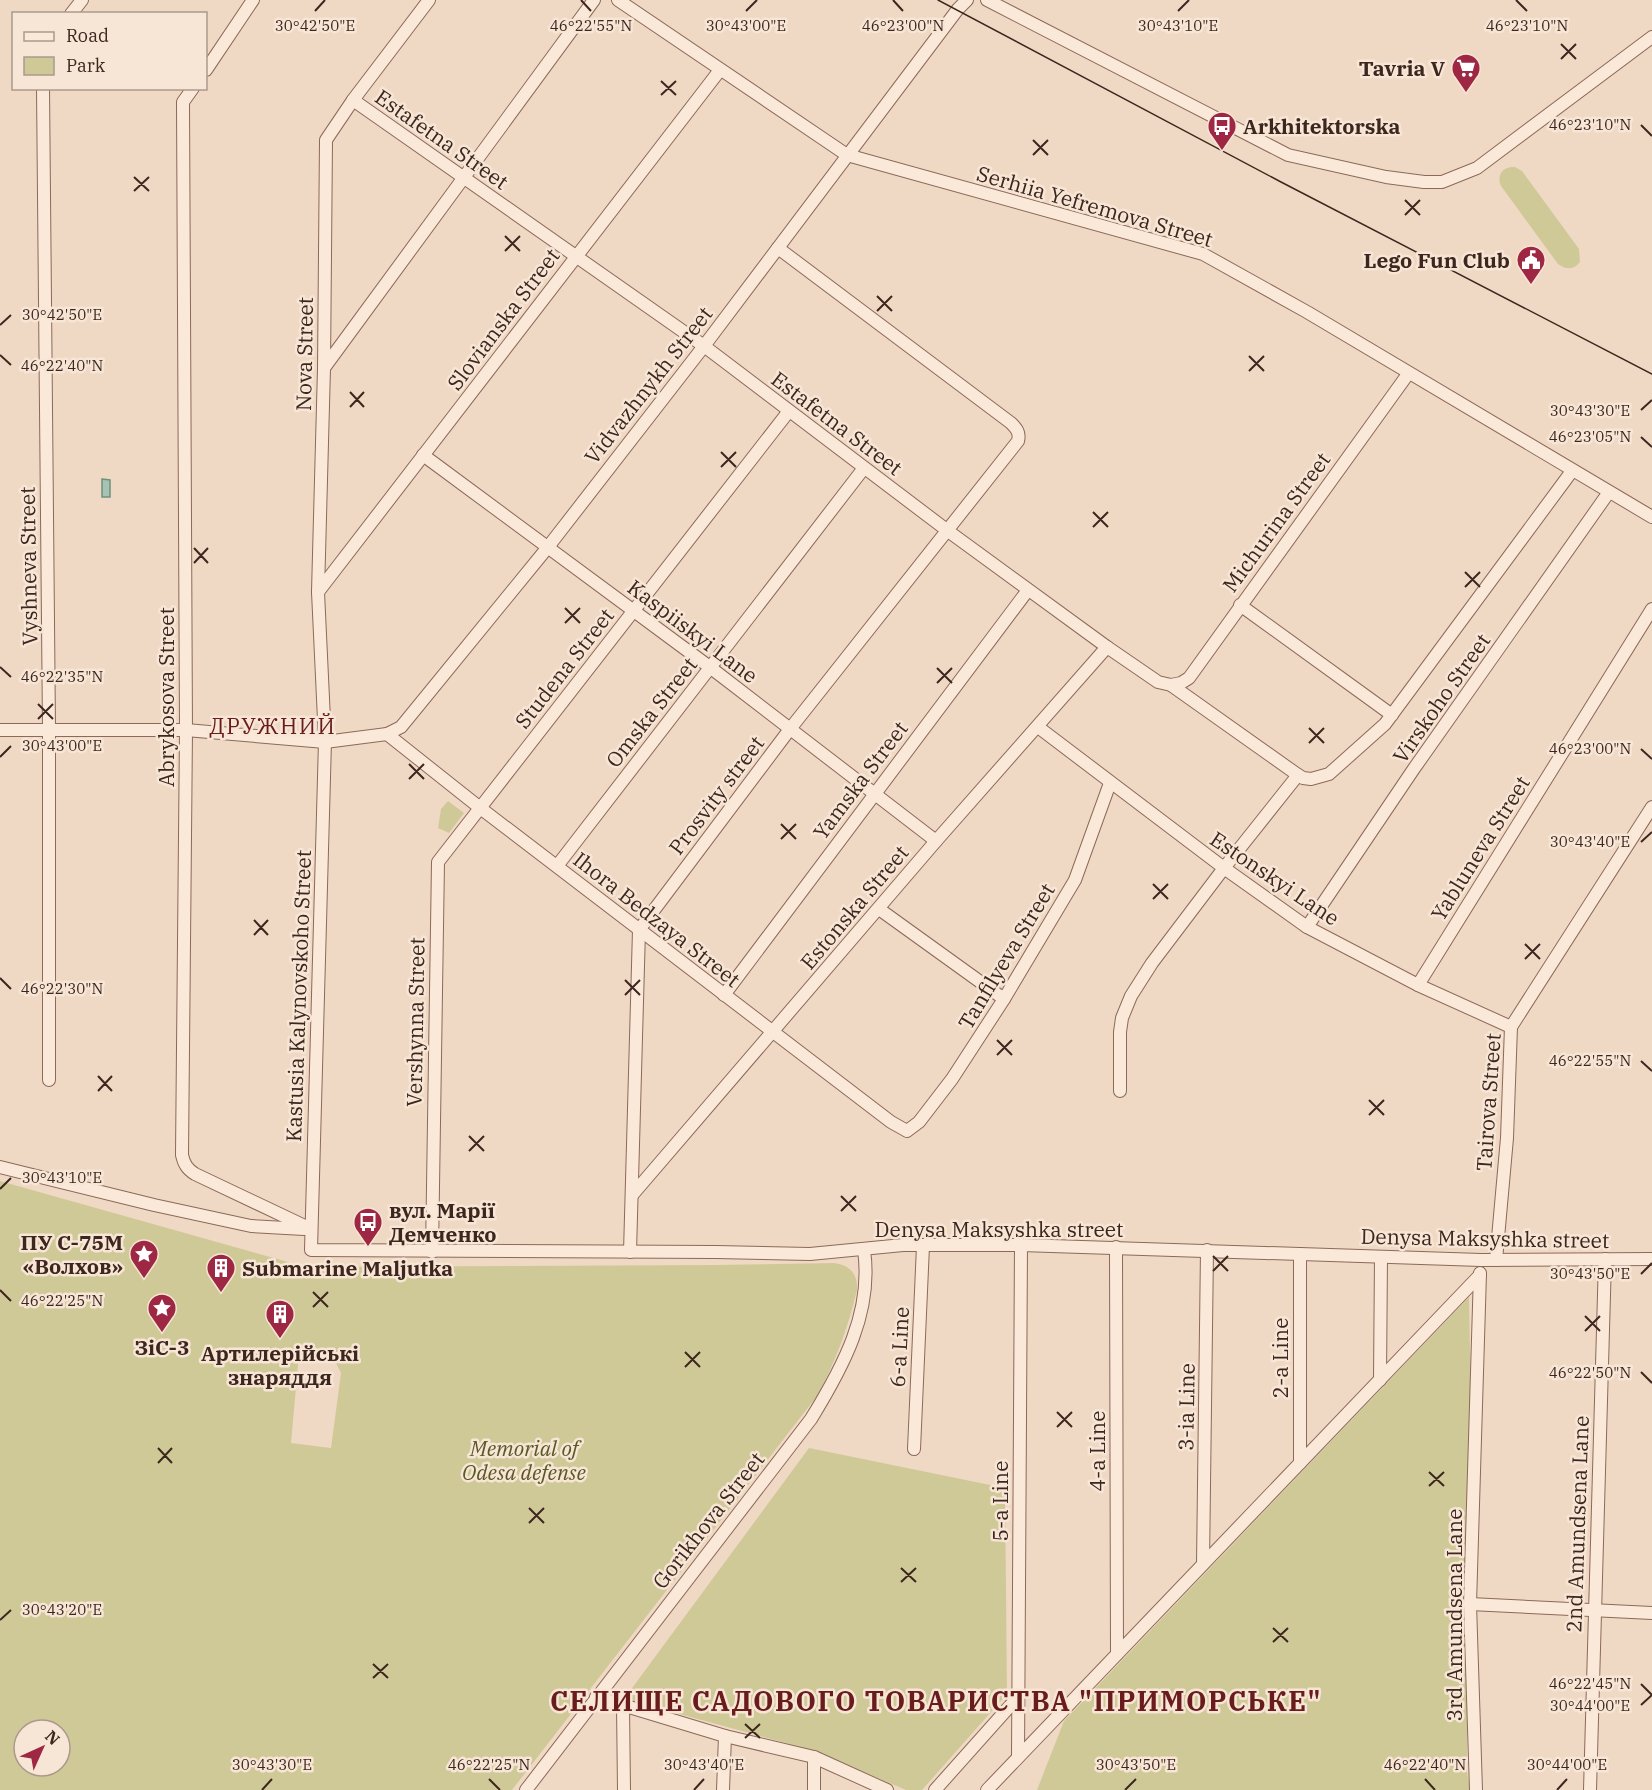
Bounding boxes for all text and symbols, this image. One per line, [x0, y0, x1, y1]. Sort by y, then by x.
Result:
legend [12, 12, 207, 90]
text: 30°42'50"E [275, 16, 355, 35]
text: 46°22'55"N [550, 16, 632, 35]
text: 30°43'00"E [706, 16, 786, 35]
text: 46°23'00"N [862, 16, 944, 35]
text: 30°43'10"E [1138, 16, 1218, 35]
text: 46°23'10"N [1486, 16, 1568, 35]
text: Road [66, 24, 109, 47]
supermarket icon: Tavria V [1450, 52, 1482, 94]
text: Park [66, 54, 106, 77]
place label: Tavria V [1359, 54, 1445, 82]
street label: Estafetna Street [370, 83, 514, 195]
bus stop icon: Arkhitektorska [1206, 110, 1238, 152]
place label: Arkhitektorska [1243, 112, 1401, 140]
text: 46°23'10"N [1549, 115, 1631, 134]
street label: Serhiia Yefremova Street [974, 159, 1216, 253]
street label: Slovianska Street [440, 242, 566, 396]
public building icon: Lego Fun Club [1515, 244, 1547, 286]
place label: Lego Fun Club [1363, 246, 1510, 274]
street label: Nova Street [289, 297, 319, 411]
street label: Vidvazhnykh Street [578, 300, 718, 470]
text: 30°42'50"E [22, 305, 102, 324]
text: 46°22'40"N [21, 356, 103, 375]
street label: Estafetna Street [766, 365, 908, 481]
text: 30°43'30"E [1550, 401, 1630, 420]
text: 46°23'05"N [1549, 427, 1631, 446]
street label: Michurina Street [1216, 446, 1336, 598]
street label: Vyshneva Street [13, 486, 43, 646]
street label: Kaspiiskyi Lane [622, 573, 764, 689]
street label: Studena Street [508, 602, 620, 734]
street label: Abrykosova Street [152, 607, 180, 787]
street label: Virskoho Street [1386, 628, 1496, 768]
street label: Omska Street [599, 651, 703, 773]
text: 46°22'35"N [21, 667, 103, 686]
district label: ДРУЖНИЙ [210, 711, 336, 740]
street label: Yamska Street [806, 715, 914, 845]
street label: Prosvity street [662, 730, 770, 860]
text: 30°43'00"E [22, 736, 102, 755]
text: 46°23'00"N [1549, 739, 1631, 758]
street label: Yabluneva Street [1424, 770, 1536, 926]
street label: Estonskyi Lane [1205, 824, 1345, 932]
text: 30°43'40"E [1550, 832, 1630, 851]
street label: Estonska Street [794, 839, 914, 975]
street label: Ihora Bedzaya Street [568, 845, 746, 993]
street label: Kastusia Kalynovskoho Street [279, 849, 317, 1143]
street label: Tanfilyeva Street [951, 878, 1061, 1034]
street label: Vershynna Street [400, 937, 430, 1107]
text: 46°22'30"N [21, 979, 103, 998]
street label: Tairova Street [1469, 1032, 1507, 1172]
text: 46°22'55"N [1549, 1051, 1631, 1070]
text: 30°43'10"E [22, 1168, 102, 1187]
place label: вул. Марії Демченко [389, 1196, 497, 1248]
bus stop icon: вул. Марії Демченко [352, 1206, 384, 1248]
street label: Denysa Maksyshka street [875, 1215, 1123, 1243]
street label: Denysa Maksyshka street [1360, 1222, 1610, 1254]
place label: ПУ С-75М «Волхов» [21, 1228, 123, 1280]
place icon: ПУ С-75М «Волхов» [128, 1238, 160, 1280]
building icon: Submarine Maljutka [205, 1252, 237, 1294]
place label: Submarine Maljutka [242, 1254, 453, 1282]
text: 30°43'50"E [1550, 1264, 1630, 1283]
text: 46°22'25"N [21, 1291, 103, 1310]
place icon: ЗіС-3 [146, 1292, 178, 1334]
building icon: Артилерійські знаряддя [264, 1298, 296, 1340]
street label: 6-a Line [883, 1306, 915, 1388]
street label: 2-a Line [1266, 1318, 1294, 1398]
place label: ЗіС-3 [134, 1333, 190, 1361]
place label: Артилерійські знаряддя [201, 1339, 359, 1391]
street label: 3-ia Line [1171, 1363, 1201, 1451]
text: 46°22'50"N [1549, 1363, 1631, 1382]
street label: 4-a Line [1083, 1411, 1111, 1491]
street label: 2nd Amundsena Lane [1559, 1415, 1595, 1633]
park label: Memorial of Odesa defense [462, 1434, 587, 1486]
street label: Gorikhova Street [646, 1446, 770, 1594]
street label: 5-a Line [986, 1461, 1014, 1541]
street label: 3rd Amundsena Lane [1440, 1508, 1468, 1722]
text: 30°43'20"E [22, 1600, 102, 1619]
text: 46°22'45"N [1549, 1674, 1631, 1693]
district label: СЕЛИЩЕ САДОВОГО ТОВАРИСТВА "ПРИМОРСЬКЕ" [550, 1683, 1322, 1718]
text: 30°44'00"E [1550, 1696, 1630, 1715]
north arrow [12, 1718, 72, 1778]
text: N [41, 1726, 64, 1749]
text: 30°43'30"E [232, 1755, 312, 1774]
text: 46°22'25"N [448, 1755, 530, 1774]
text: 30°43'40"E [664, 1755, 744, 1774]
text: 30°43'50"E [1096, 1755, 1176, 1774]
text: 46°22'40"N [1384, 1755, 1466, 1774]
text: 30°44'00"E [1527, 1755, 1607, 1774]

